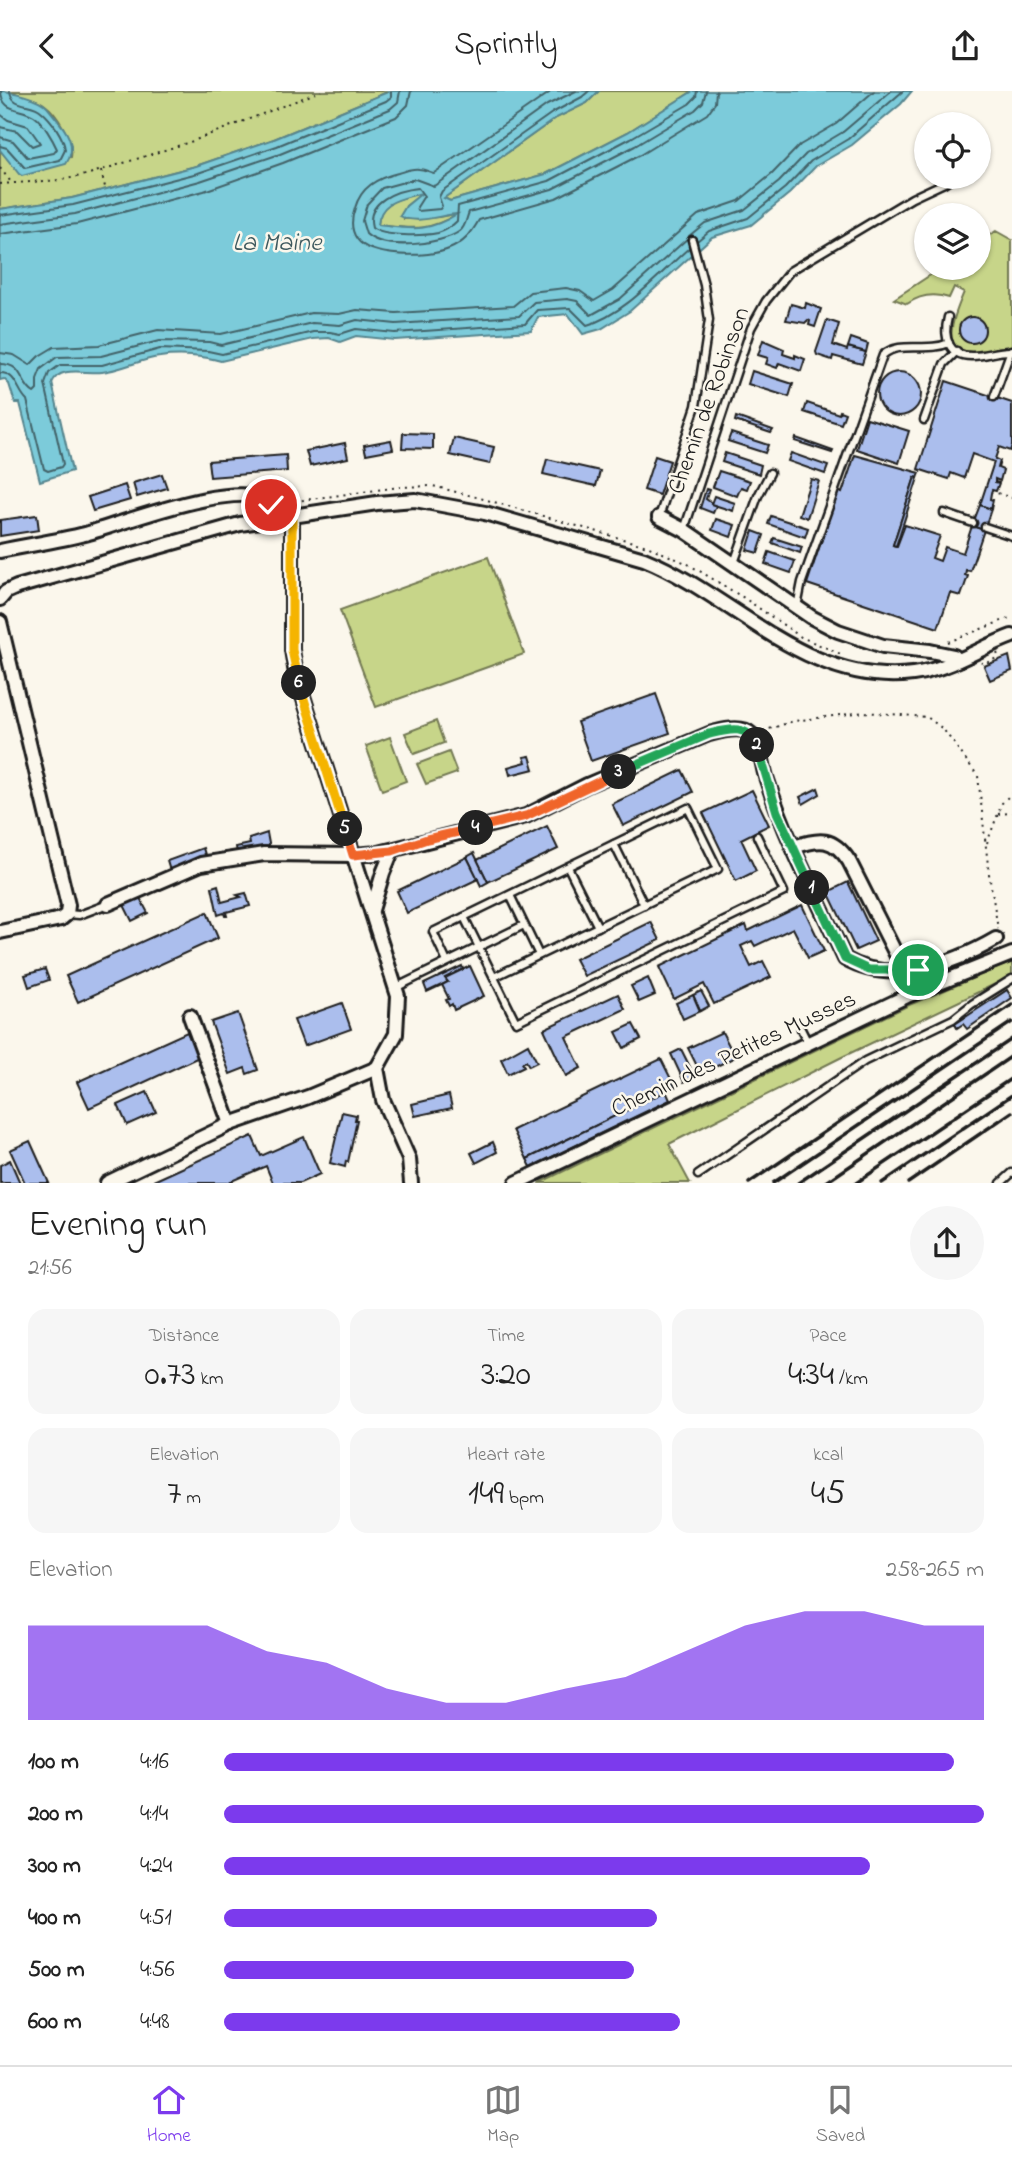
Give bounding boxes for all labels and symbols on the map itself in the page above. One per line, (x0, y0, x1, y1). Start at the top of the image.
water label: La Maine (232, 225, 323, 263)
street label: Chemin de Robinson (660, 303, 760, 499)
pin (241, 475, 301, 535)
pin: 6 (282, 665, 316, 701)
pin: 2 (740, 727, 774, 763)
pin: 3 (602, 755, 636, 789)
pin: 5 (328, 811, 362, 847)
pin: 4 (458, 811, 494, 845)
pin: 1 (794, 871, 830, 905)
pin (888, 940, 948, 1000)
street label: Chemin des Petites Musses (606, 983, 862, 1127)

